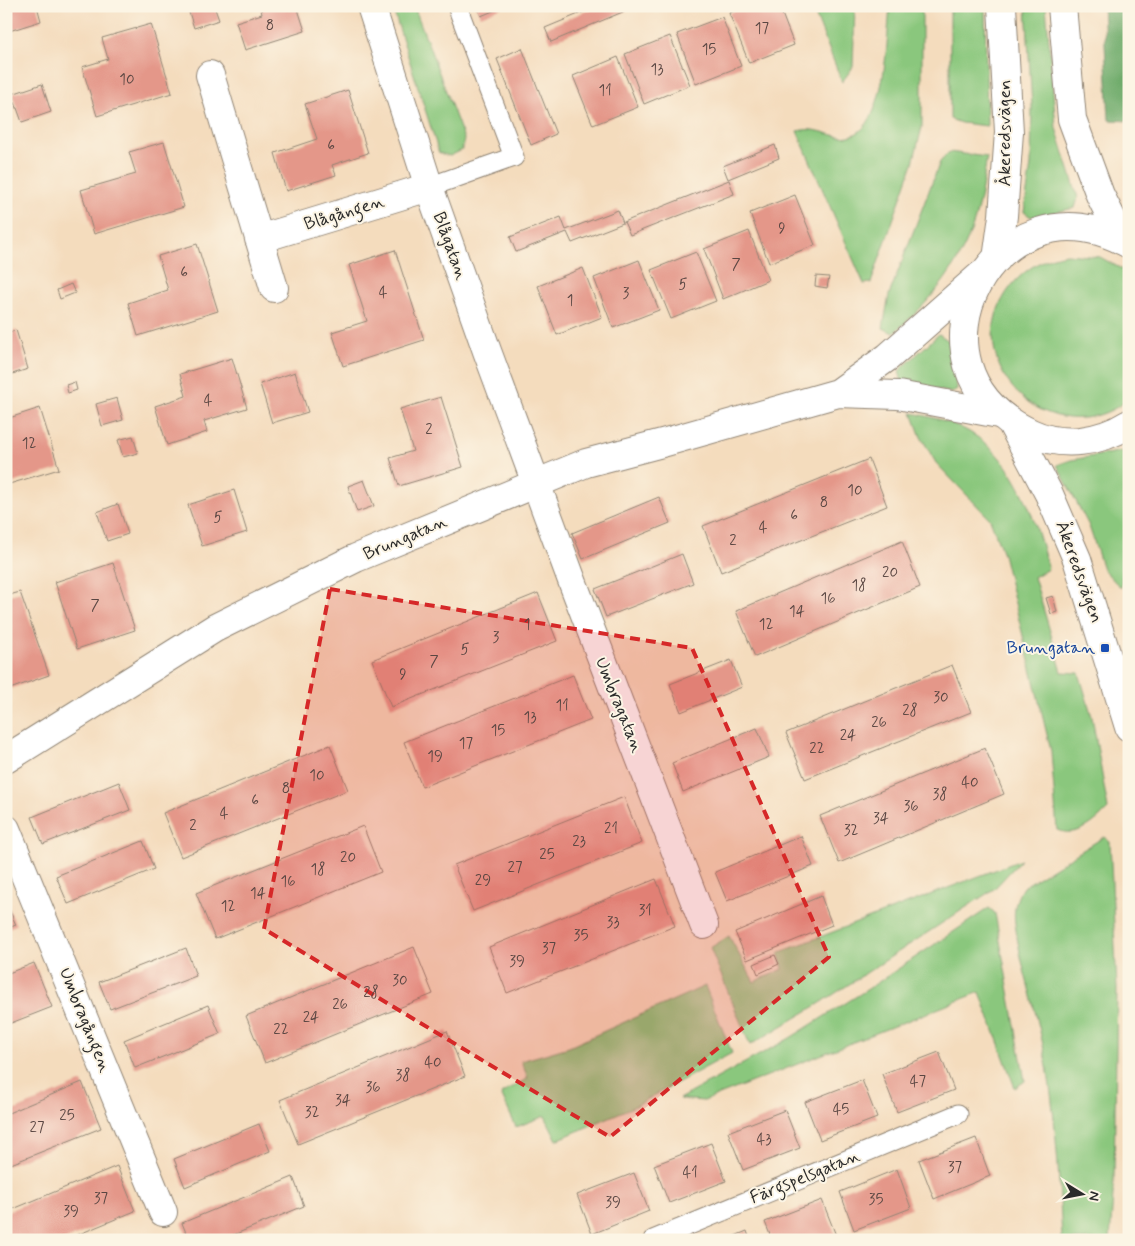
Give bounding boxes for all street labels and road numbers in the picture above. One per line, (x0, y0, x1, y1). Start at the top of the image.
street label: Åkeredsvägen (993, 80, 1017, 186)
street label: Blågången (301, 189, 388, 238)
street label: Blågatan (427, 209, 473, 283)
street label: Brungatan (360, 510, 450, 566)
street label: Åkeredsvägen (1049, 518, 1109, 626)
street label: Umbragatan (589, 654, 649, 756)
street label: Umbragången (51, 964, 117, 1077)
street label: Färgspelsgatan (746, 1144, 864, 1212)

